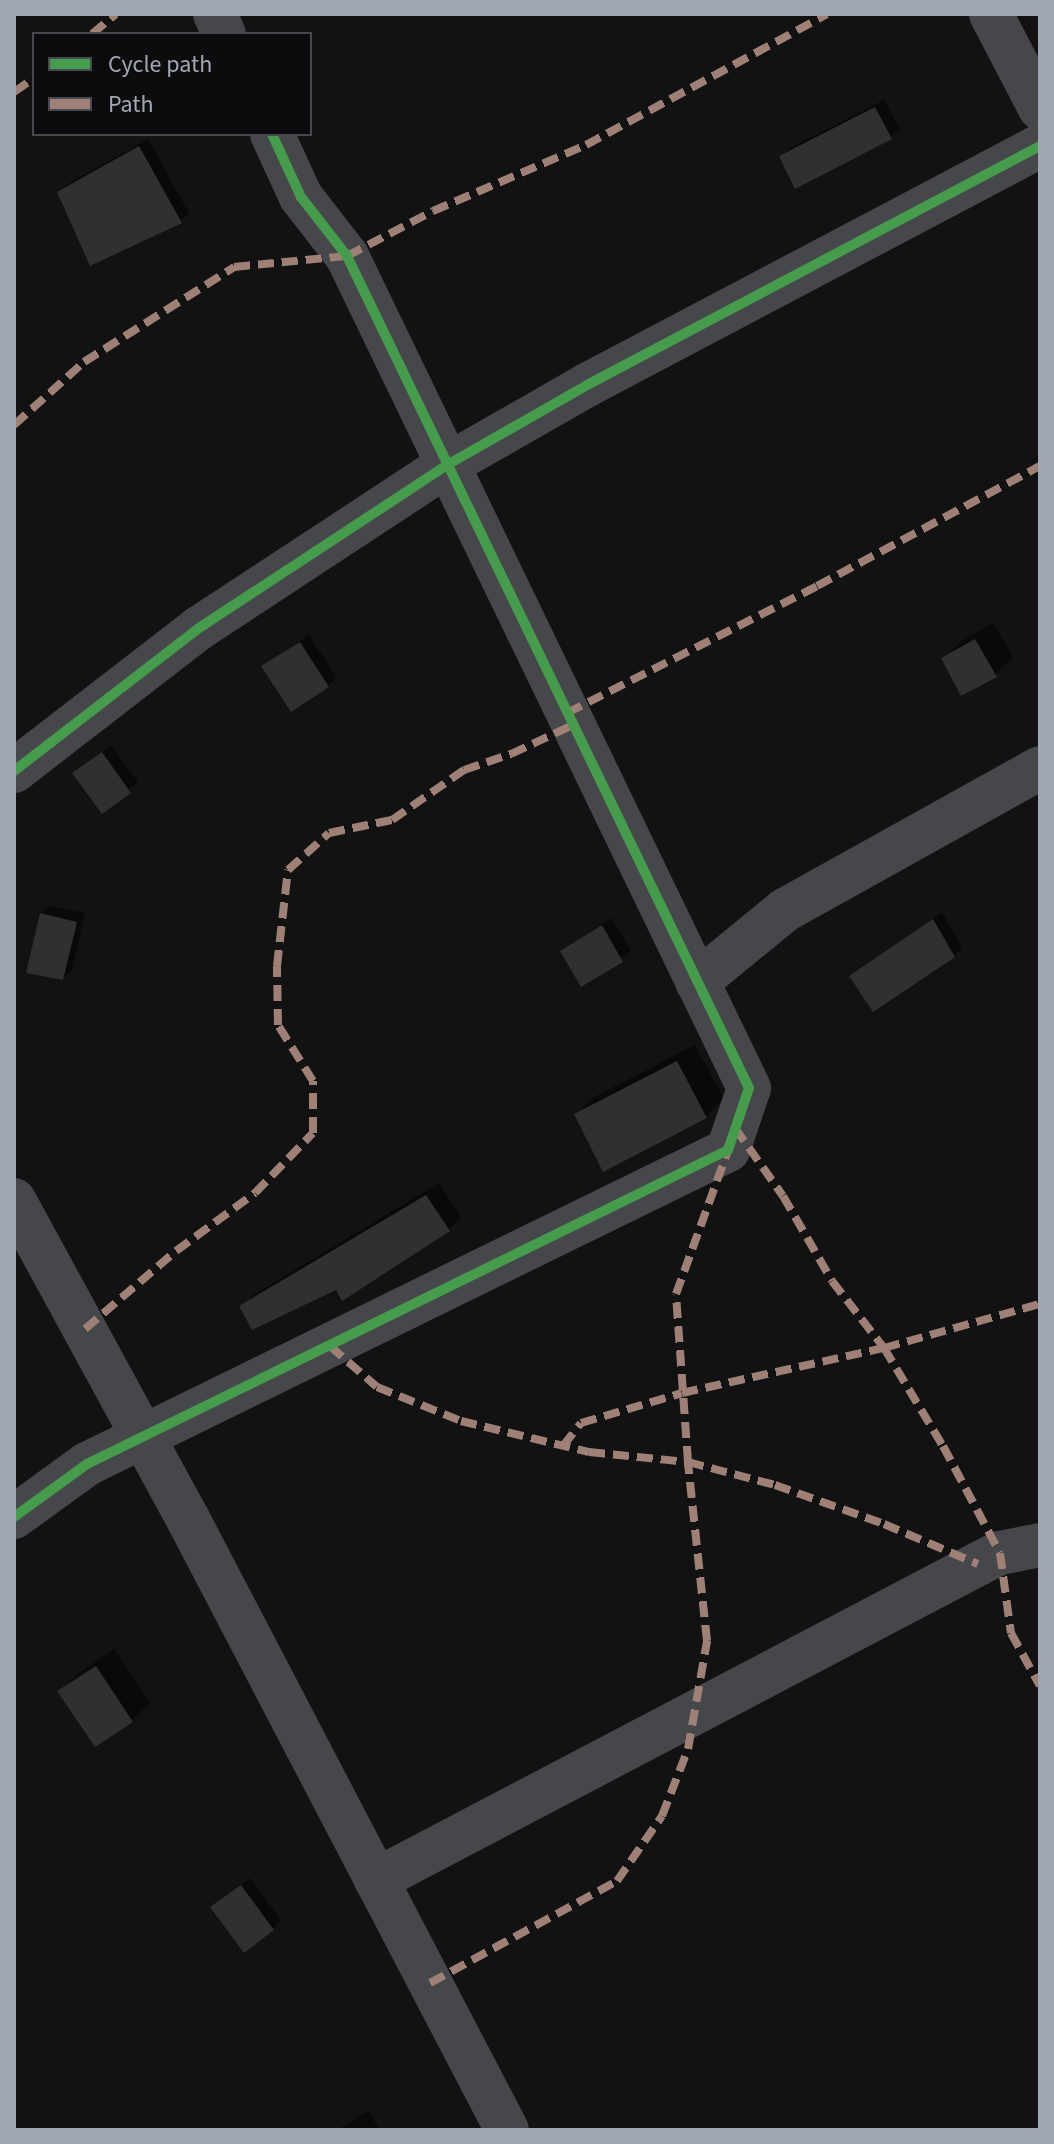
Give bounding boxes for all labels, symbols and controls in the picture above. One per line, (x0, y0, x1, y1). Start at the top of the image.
legend (32, 32, 312, 136)
text: Cycle path (108, 47, 212, 82)
text: Path (108, 87, 154, 122)

